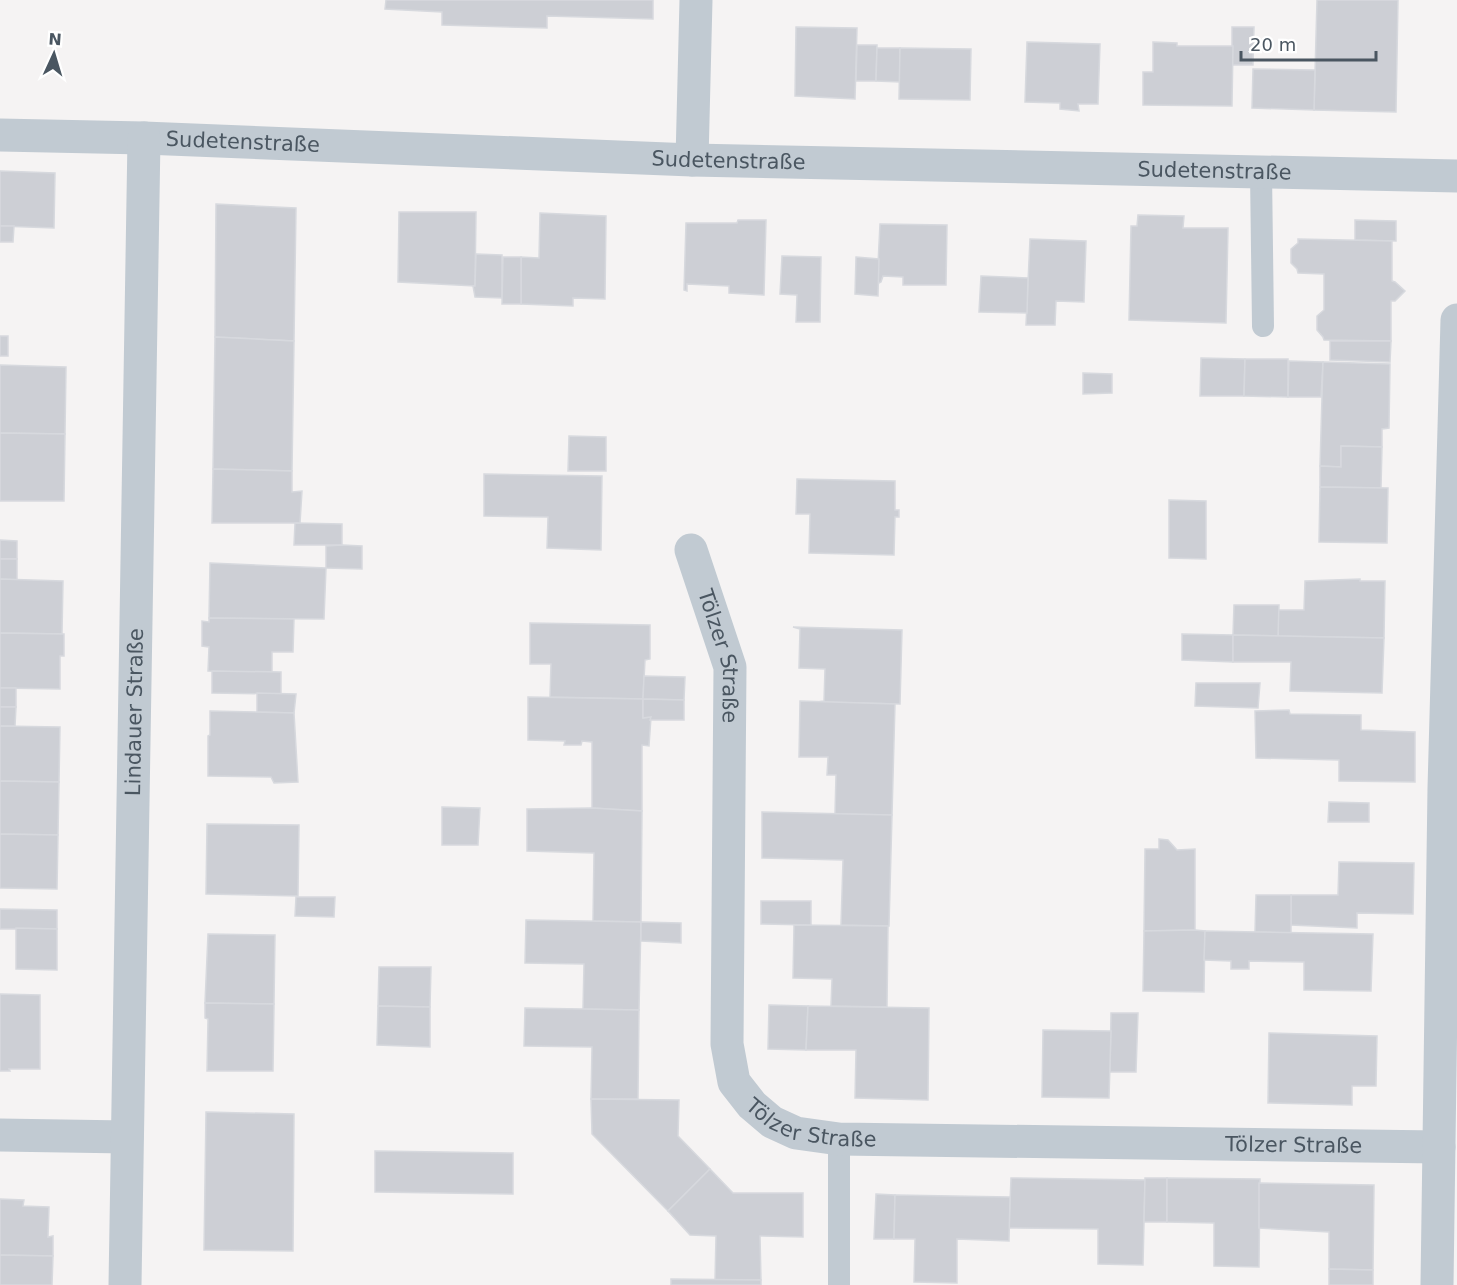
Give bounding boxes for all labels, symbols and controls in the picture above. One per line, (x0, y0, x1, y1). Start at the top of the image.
north arrow (24, 24, 84, 84)
scale bar (1241, 24, 1376, 62)
text: N (48, 30, 62, 49)
text: 20 m (1250, 34, 1296, 55)
street label: Sudetenstraße (165, 127, 320, 157)
street label: Sudetenstraße (651, 146, 806, 174)
street label: Sudetenstraße (1137, 157, 1292, 185)
street label: Tölzer Straße (693, 585, 742, 723)
street label: Lindauer Straße (121, 628, 148, 796)
street label: Tölzer Straße (741, 1093, 877, 1151)
street label: Tölzer Straße (1224, 1132, 1363, 1158)

